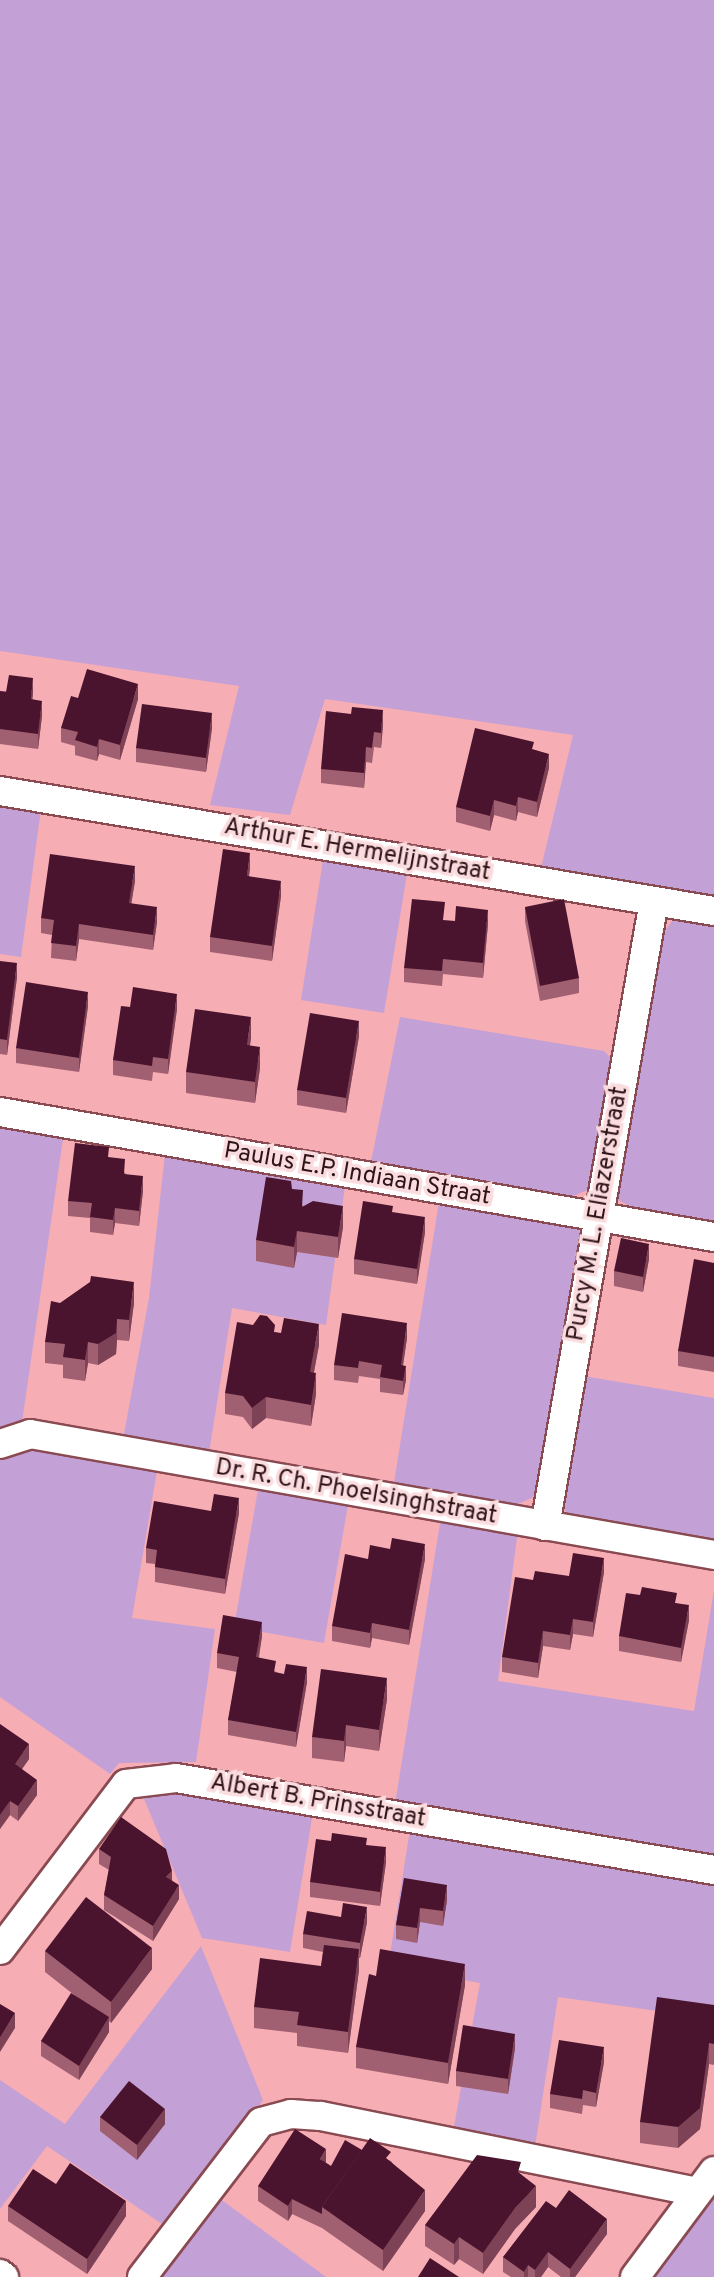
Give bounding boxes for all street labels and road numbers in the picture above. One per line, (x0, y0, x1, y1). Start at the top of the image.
street label: Arthur E. Hermelijnstraat (222, 813, 492, 889)
street label: Purcy M. L. Eliazerstraat (562, 1084, 636, 1344)
street label: Paulus E.P. Indiaan Straat (221, 1137, 493, 1213)
street label: Dr. R. Ch. Phoelsinghstraat (213, 1454, 499, 1532)
street label: Albert B. Prinsstraat (208, 1769, 428, 1835)

